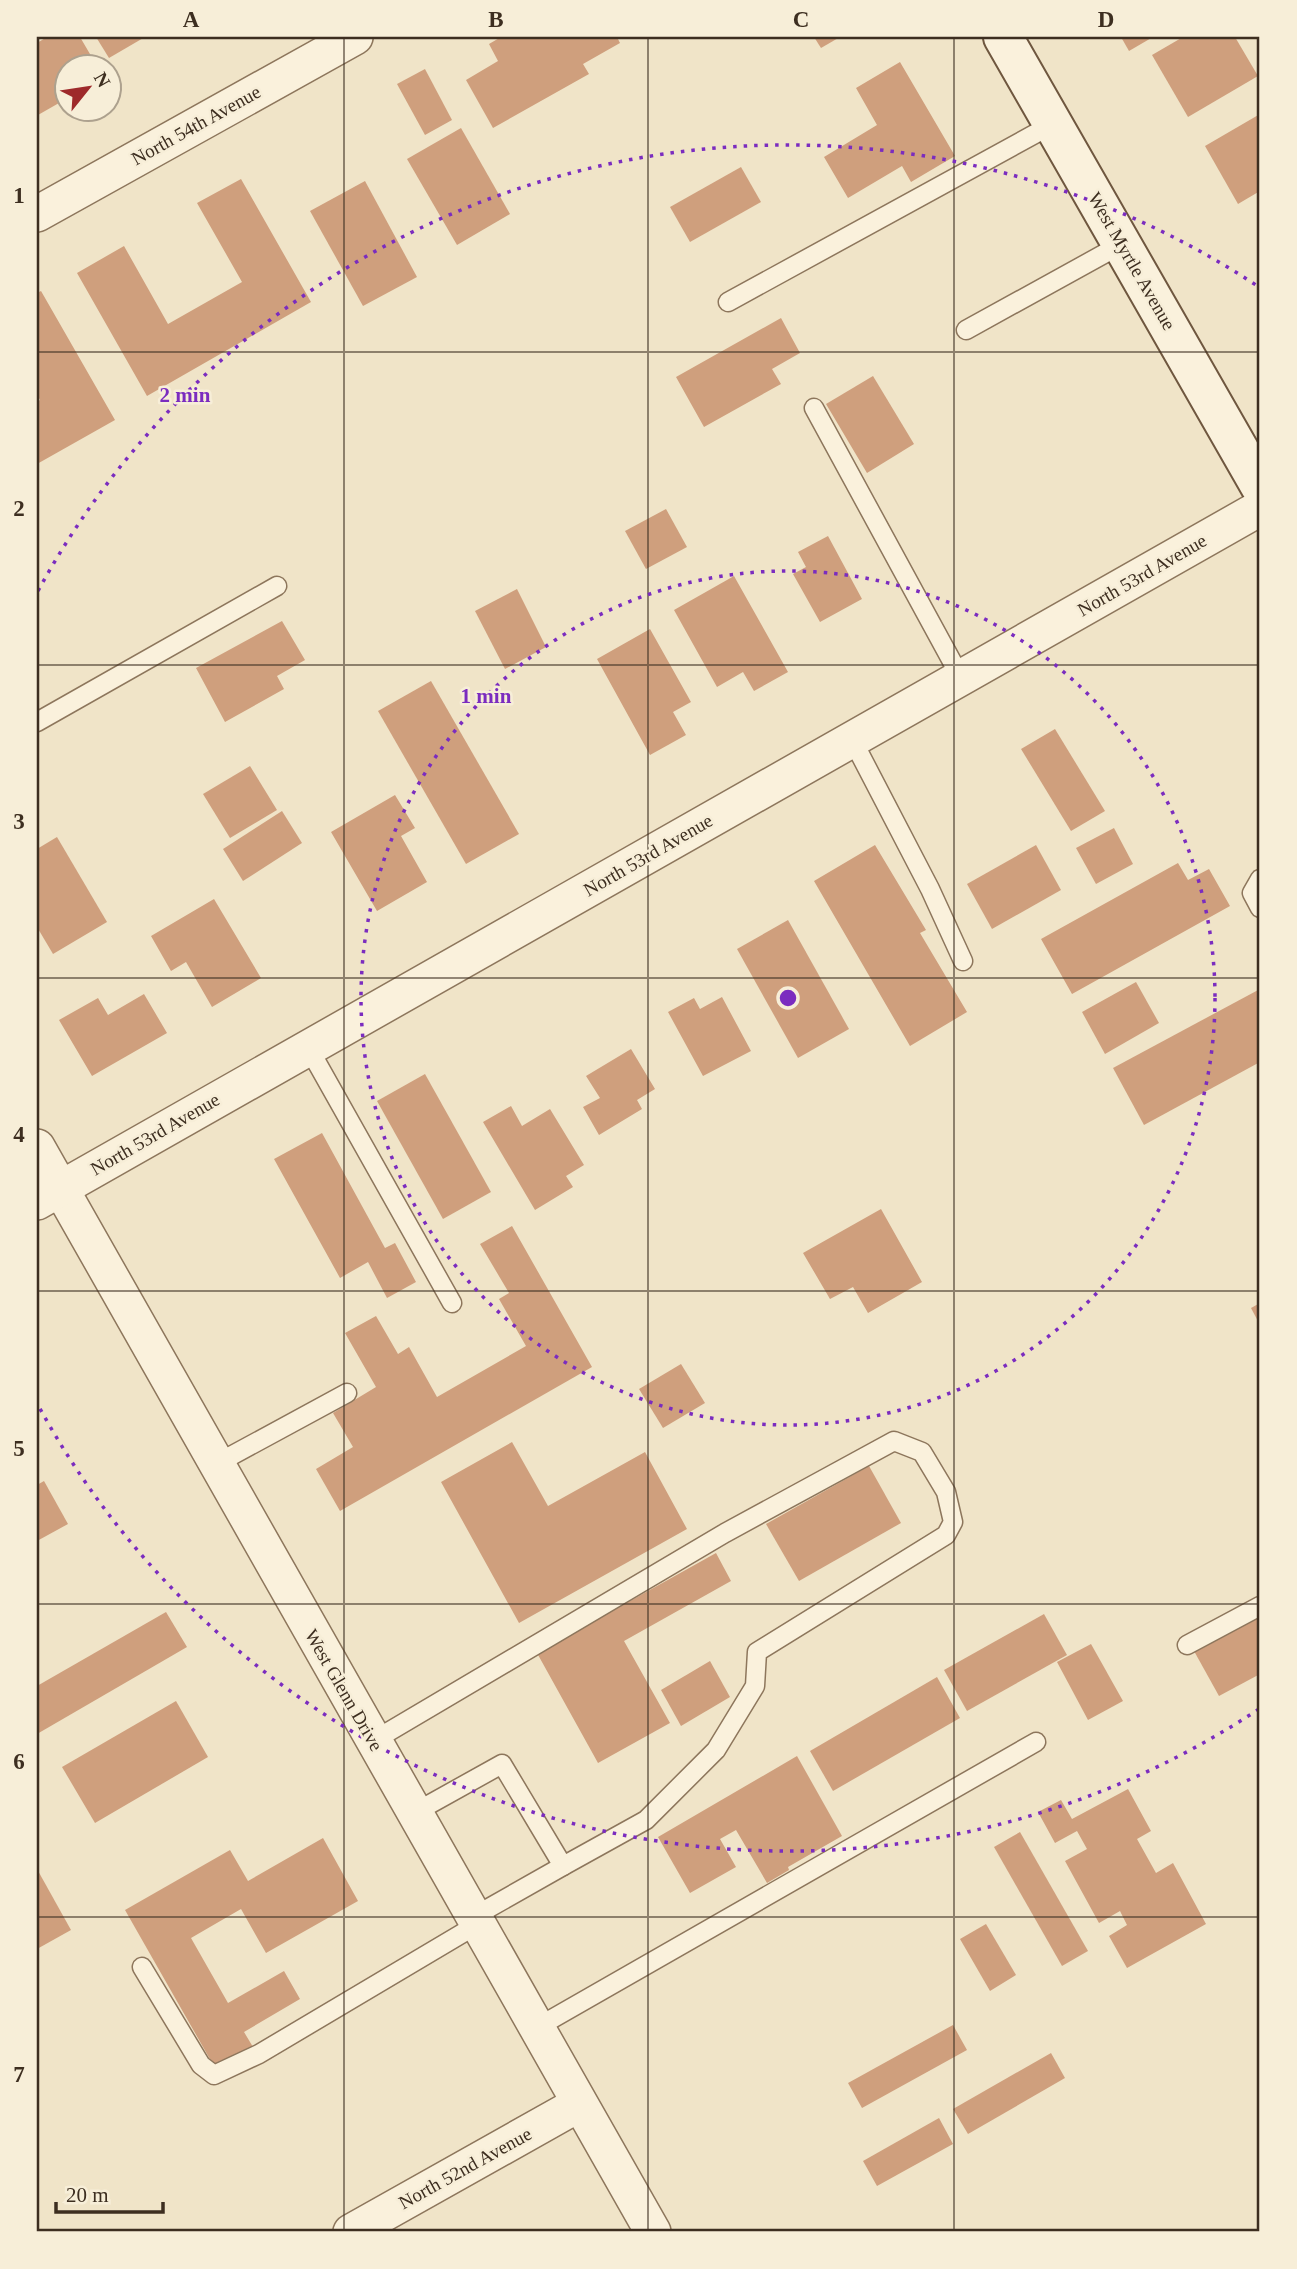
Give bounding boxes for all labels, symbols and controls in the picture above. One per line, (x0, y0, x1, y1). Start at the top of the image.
text: A (183, 7, 200, 32)
text: B (488, 7, 504, 32)
text: C (793, 7, 809, 32)
text: D (1098, 7, 1114, 32)
north arrow (52, 52, 122, 122)
text: N (90, 69, 115, 91)
street label: North 54th Avenue (128, 81, 264, 169)
text: 1 (13, 183, 25, 208)
street label: West Myrtle Avenue (1084, 188, 1180, 334)
text: 2 min (160, 383, 211, 407)
text: 2 (13, 496, 25, 521)
street label: North 53rd Avenue (1074, 530, 1210, 620)
text: 1 min (461, 684, 512, 708)
text: 3 (13, 809, 25, 834)
street label: North 53rd Avenue (580, 810, 716, 900)
centre of rings (776, 986, 800, 1010)
street label: North 53rd Avenue (87, 1089, 223, 1179)
text: 4 (13, 1122, 25, 1147)
text: 5 (13, 1436, 25, 1461)
street label: West Glenn Drive (301, 1626, 387, 1754)
text: 6 (13, 1749, 25, 1774)
text: 7 (13, 2062, 25, 2087)
street label: North 52nd Avenue (395, 2123, 535, 2213)
scale bar (56, 2171, 163, 2215)
text: 20 m (66, 2183, 109, 2207)

